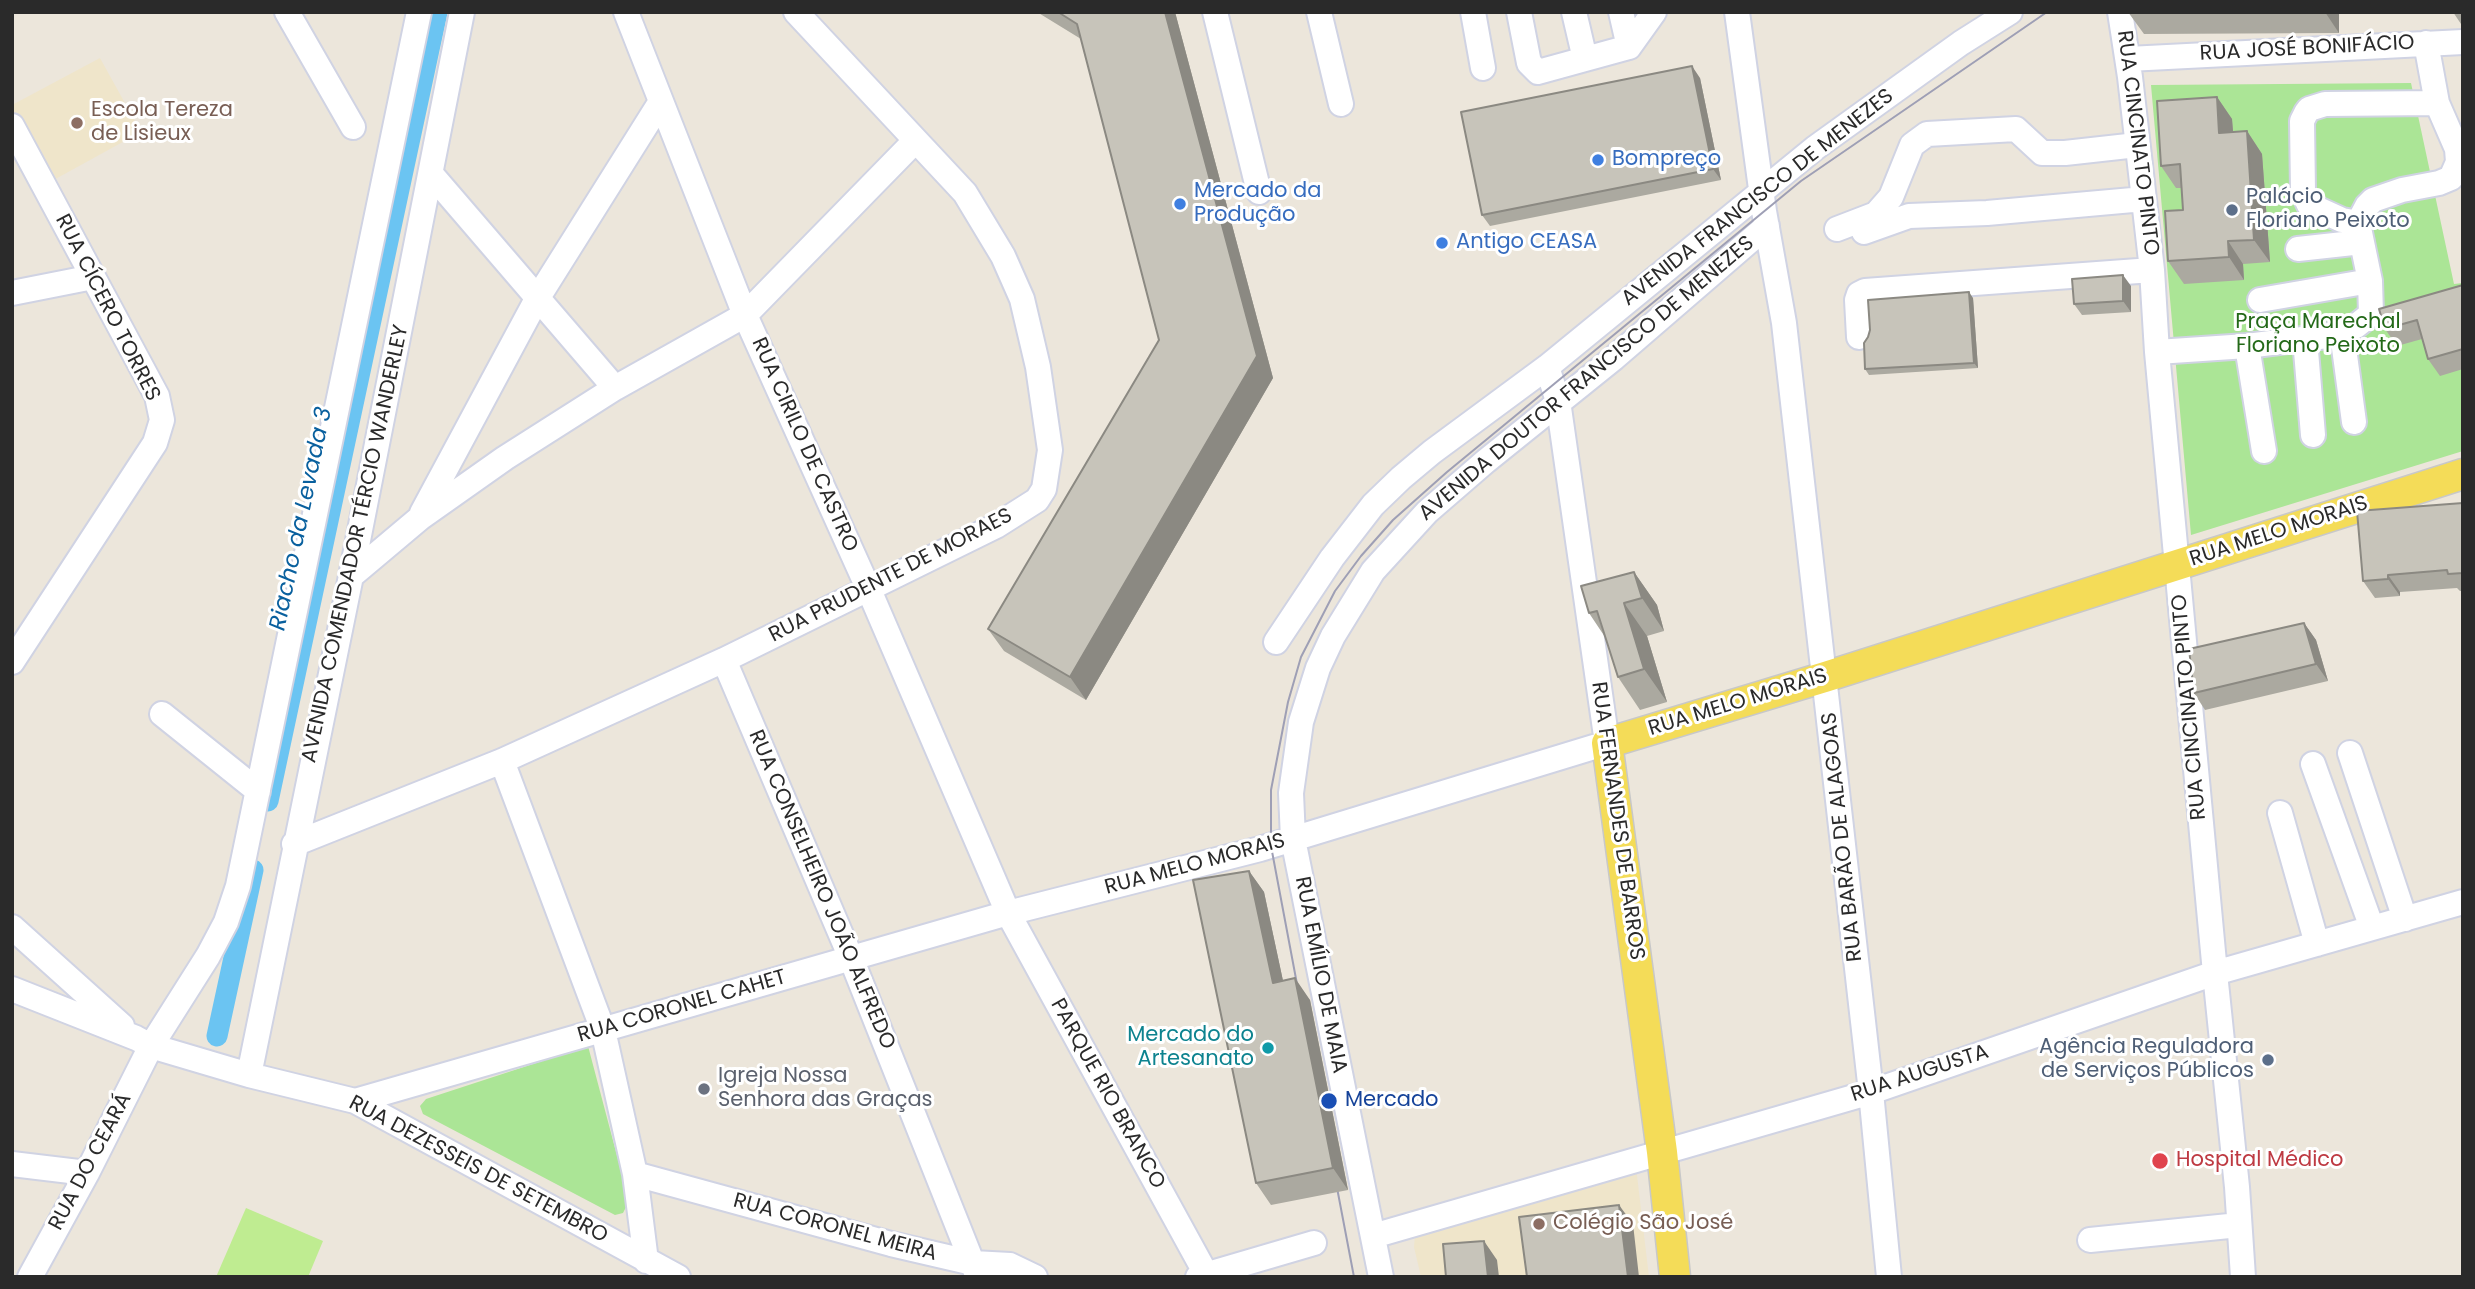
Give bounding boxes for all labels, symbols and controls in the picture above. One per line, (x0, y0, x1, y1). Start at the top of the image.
street label: RUA CINCINATO PINTO (2111, 29, 2163, 257)
street label: RUA JOSÉ BONIFÁCIO (2199, 31, 2415, 67)
street label: AVENIDA FRANCISCO DE MENEZES (1617, 84, 1899, 312)
place label: Escola Tereza de Lisieux (91, 98, 233, 148)
marker: Escola Tereza de Lisieux (69, 115, 85, 131)
place label: Bompreço (1612, 147, 1721, 173)
marker: Bompreço (1590, 152, 1606, 168)
place label: Mercado da Produção (1194, 179, 1322, 229)
place label: Palácio Floriano Peixoto (2246, 185, 2410, 235)
marker: Mercado da Produção (1172, 196, 1188, 212)
marker: Palácio Floriano Peixoto (2224, 202, 2240, 218)
street label: RUA CÍCERO TORRES (49, 210, 165, 406)
place label: Antigo CEASA (1456, 230, 1597, 256)
street label: AVENIDA DOUTOR FRANCISCO DE MENEZES (1414, 231, 1760, 527)
marker: Antigo CEASA (1434, 235, 1450, 251)
park label: Praça Marechal Floriano Peixoto (2235, 310, 2401, 360)
street label: AVENIDA COMENDADOR TÉRCIO WANDERLEY (297, 323, 415, 765)
street label: RUA CIRILO DE CASTRO (745, 334, 863, 556)
water label: Riacho da Levada 3 (265, 405, 339, 633)
street label: RUA MELO MORAIS (2187, 491, 2371, 573)
street label: RUA PRUDENTE DE MORAES (765, 504, 1017, 648)
street label: RUA CINCINATO PINTO (2168, 593, 2212, 821)
street label: RUA MELO MORAIS (1646, 664, 1830, 742)
street label: RUA FERNANDES DE BARROS (1585, 680, 1649, 962)
street label: RUA BARÃO DE ALAGOAS (1817, 711, 1869, 963)
street label: RUA CONSELHEIRO JOÃO ALFREDO (742, 727, 900, 1053)
street label: RUA MELO MORAIS (1102, 829, 1288, 901)
street label: RUA EMÍLIO DE MAIA (1289, 875, 1351, 1075)
street label: RUA CORONEL CAHET (575, 965, 789, 1049)
street label: PARQUE RIO BRANCO (1044, 995, 1170, 1193)
place label: Mercado do Artesanato (1127, 1023, 1254, 1073)
place label: Agência Reguladora de Serviços Públicos (2039, 1035, 2254, 1085)
marker: Mercado do Artesanato (1260, 1040, 1276, 1056)
street label: RUA AUGUSTA (1848, 1040, 1992, 1108)
marker: Agência Reguladora de Serviços Públicos (2260, 1052, 2276, 1068)
place label: Igreja Nossa Senhora das Graças (718, 1064, 933, 1114)
marker: Igreja Nossa Senhora das Graças (696, 1081, 712, 1097)
place label: Mercado (1345, 1088, 1439, 1114)
street label: RUA DO CEARÁ (44, 1089, 138, 1235)
street label: RUA DEZESSEIS DE SETEMBRO (344, 1091, 612, 1249)
marker: Mercado (1319, 1091, 1339, 1111)
place label: Hospital Médico (2176, 1148, 2344, 1174)
marker: Hospital Médico (2150, 1151, 2170, 1171)
street label: RUA CORONEL MEIRA (730, 1189, 940, 1267)
place label: Colégio São José (1553, 1211, 1733, 1237)
marker: Colégio São José (1531, 1216, 1547, 1232)

